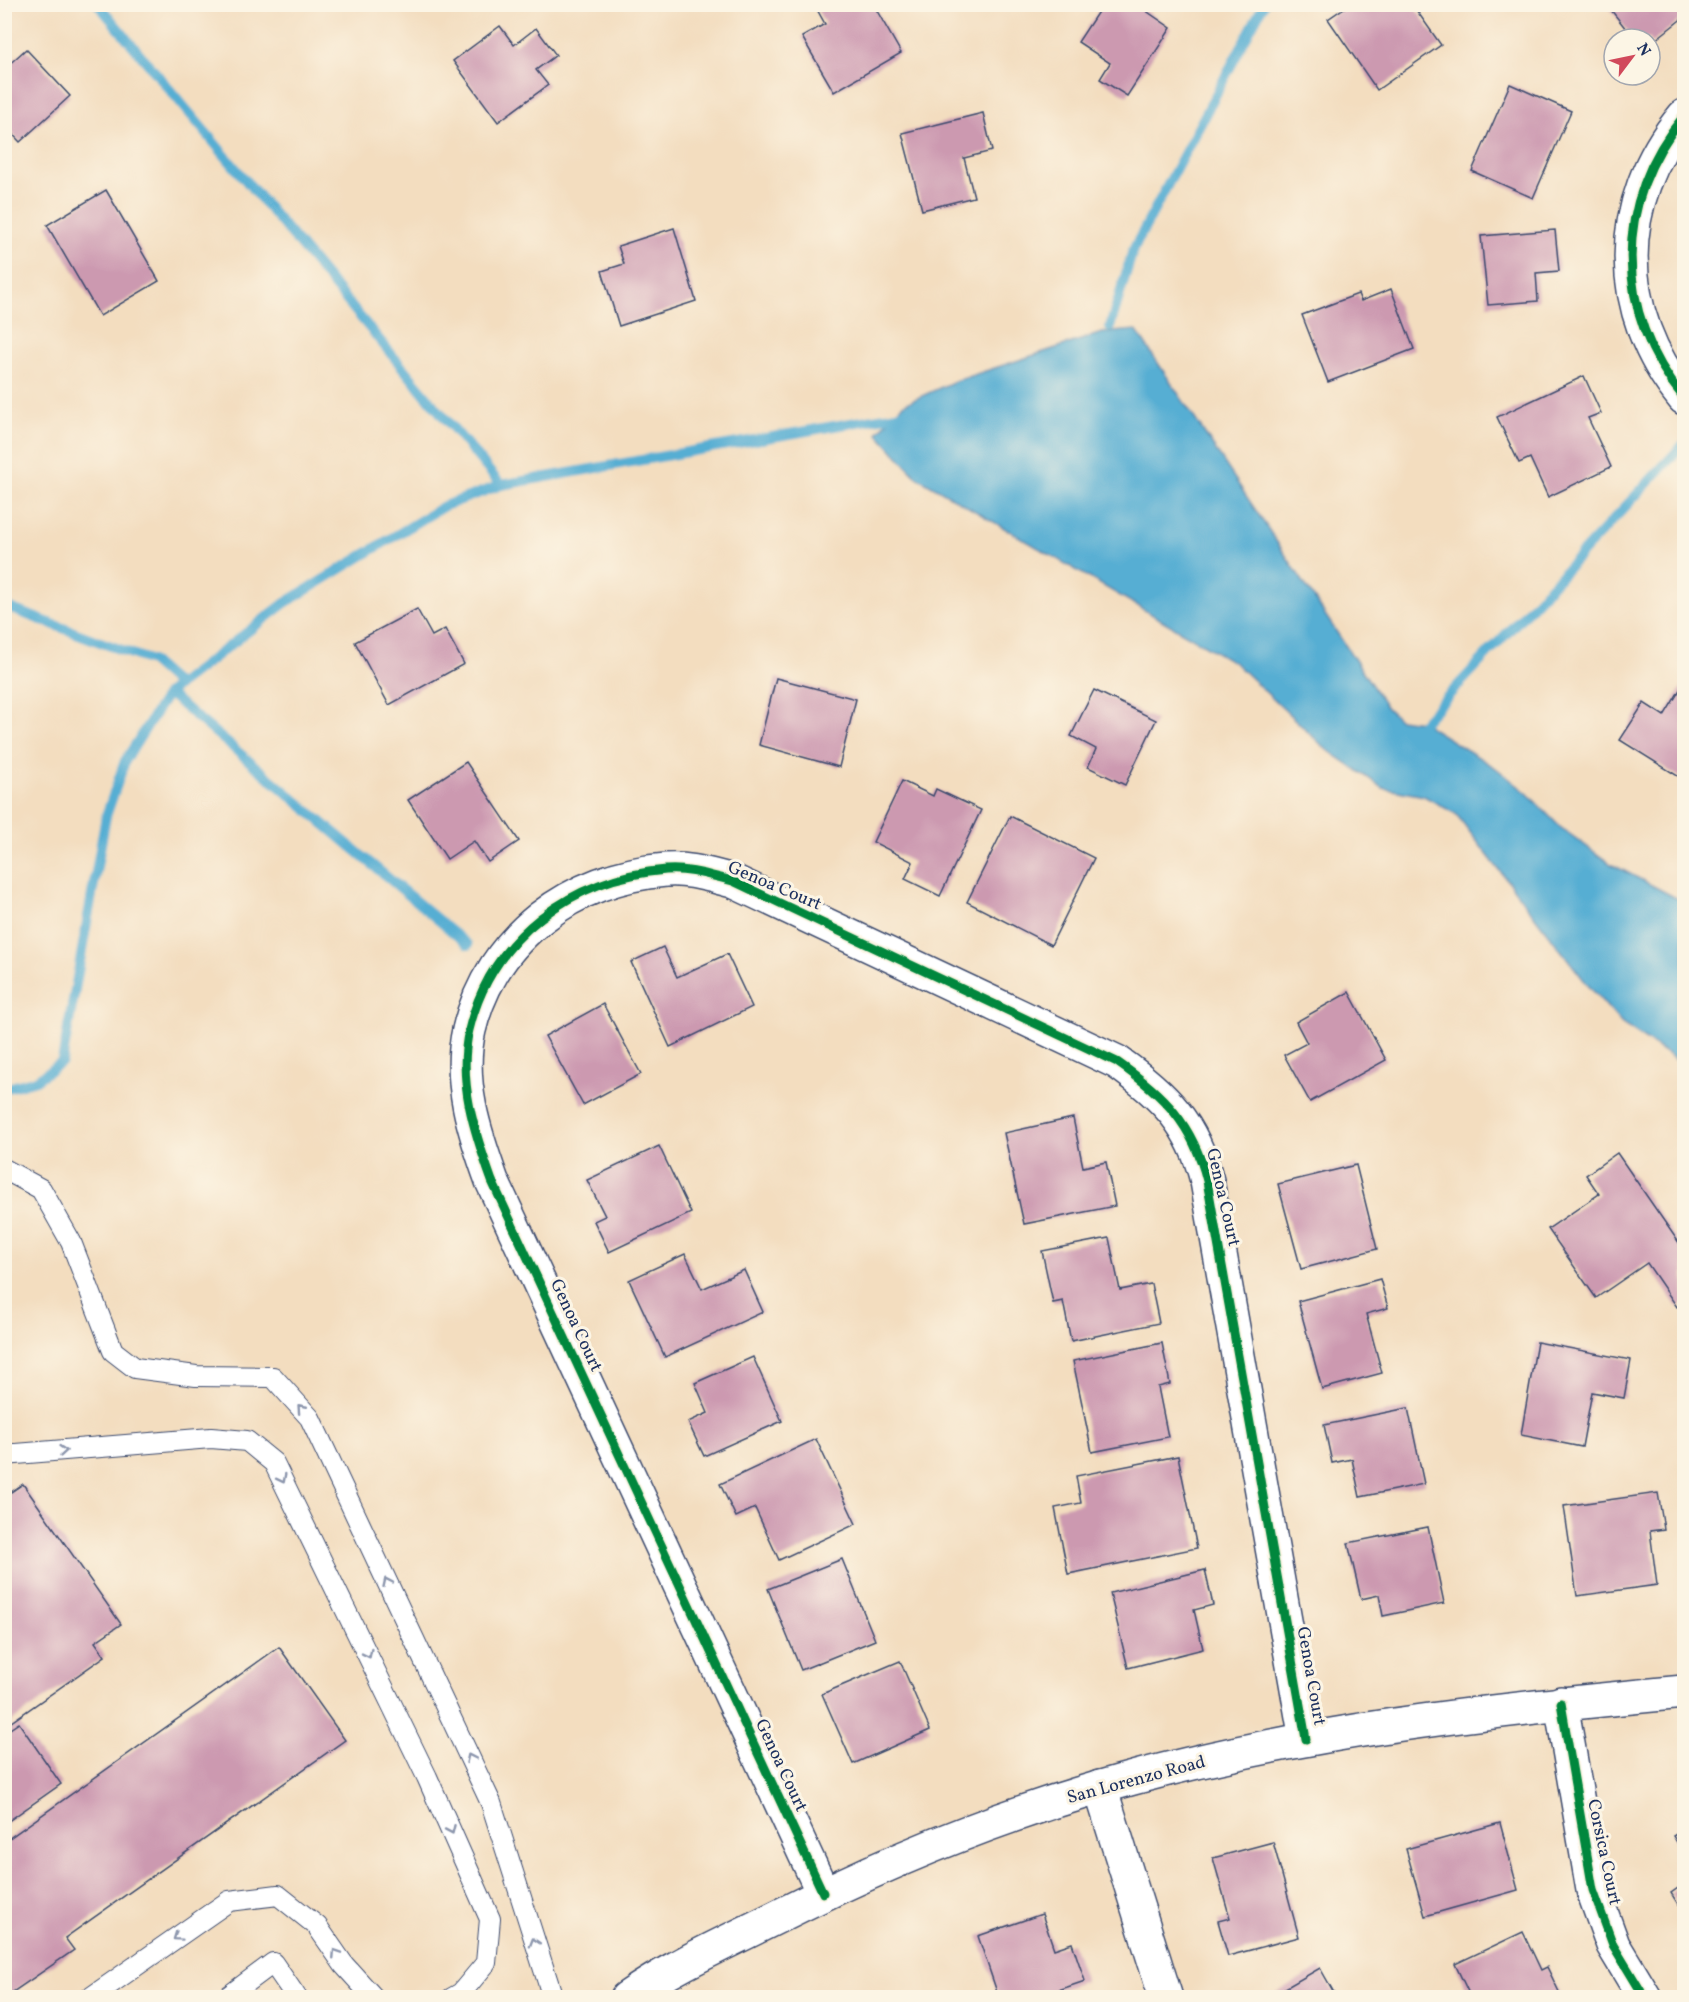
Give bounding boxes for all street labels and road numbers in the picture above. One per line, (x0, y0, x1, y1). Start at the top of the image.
street label: Genoa Court (724, 855, 825, 917)
street label: Genoa Court (1199, 1146, 1246, 1249)
street label: Genoa Court (543, 1275, 608, 1376)
street label: Genoa Court (1290, 1625, 1332, 1728)
street label: Genoa Court (748, 1715, 813, 1816)
street label: San Lorenzo Road (1064, 1750, 1208, 1811)
street label: Corsica Court (1580, 1797, 1627, 1908)

